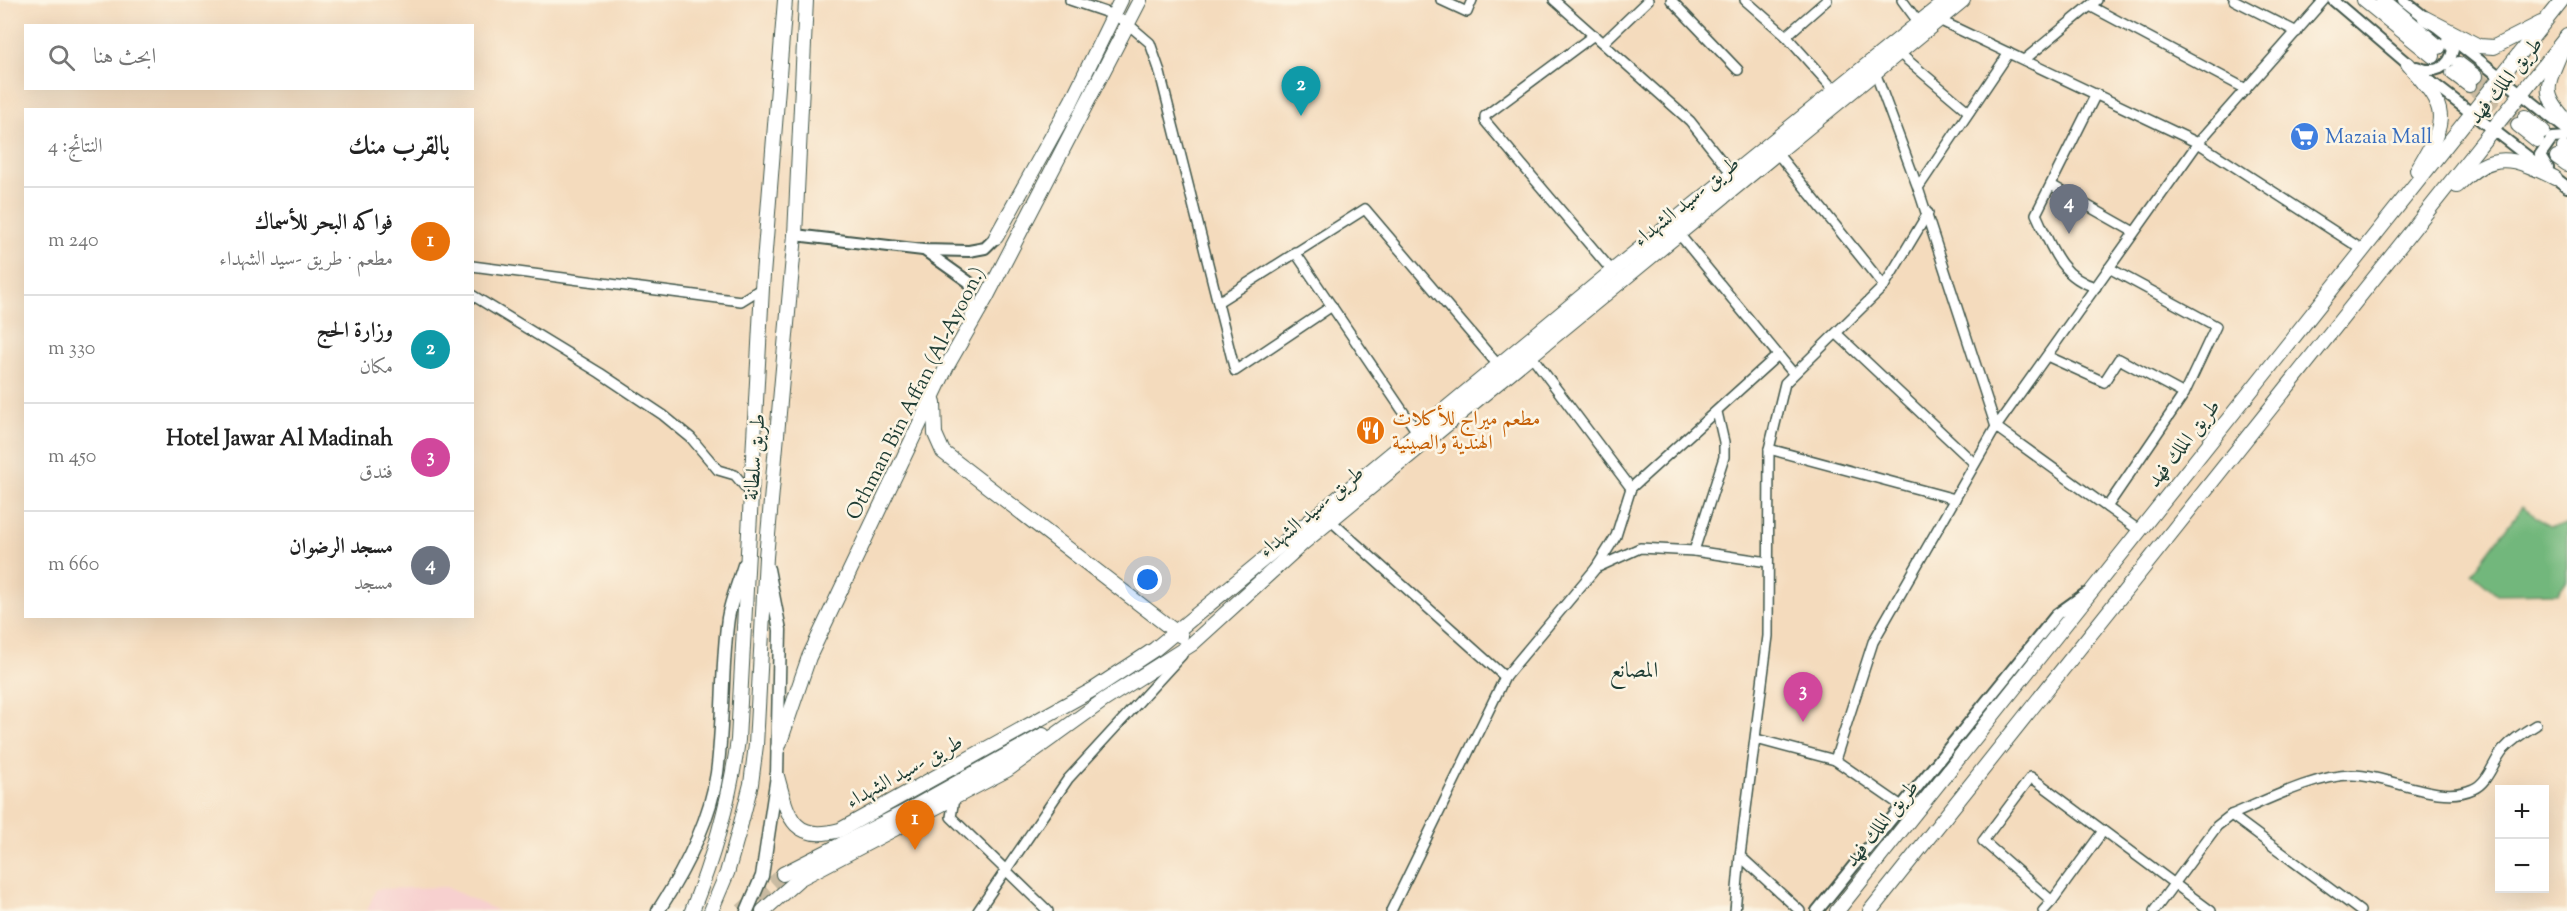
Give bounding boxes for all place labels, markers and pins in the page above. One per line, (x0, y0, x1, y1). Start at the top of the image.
pin: 2 (1282, 66, 1320, 116)
supermarket icon: Mazaia Mall (2288, 120, 2320, 152)
place label: Mazaia Mall (2325, 123, 2433, 153)
pin: 4 (2050, 184, 2088, 234)
place label: مطعم ميراج للأكلات الهندية والصينية (1392, 404, 1540, 459)
restaurant icon: مطعم ميراج للأكلات الهندية والصينية (1355, 414, 1387, 446)
pin: 3 (1784, 672, 1822, 722)
pin: 1 (896, 800, 934, 850)

